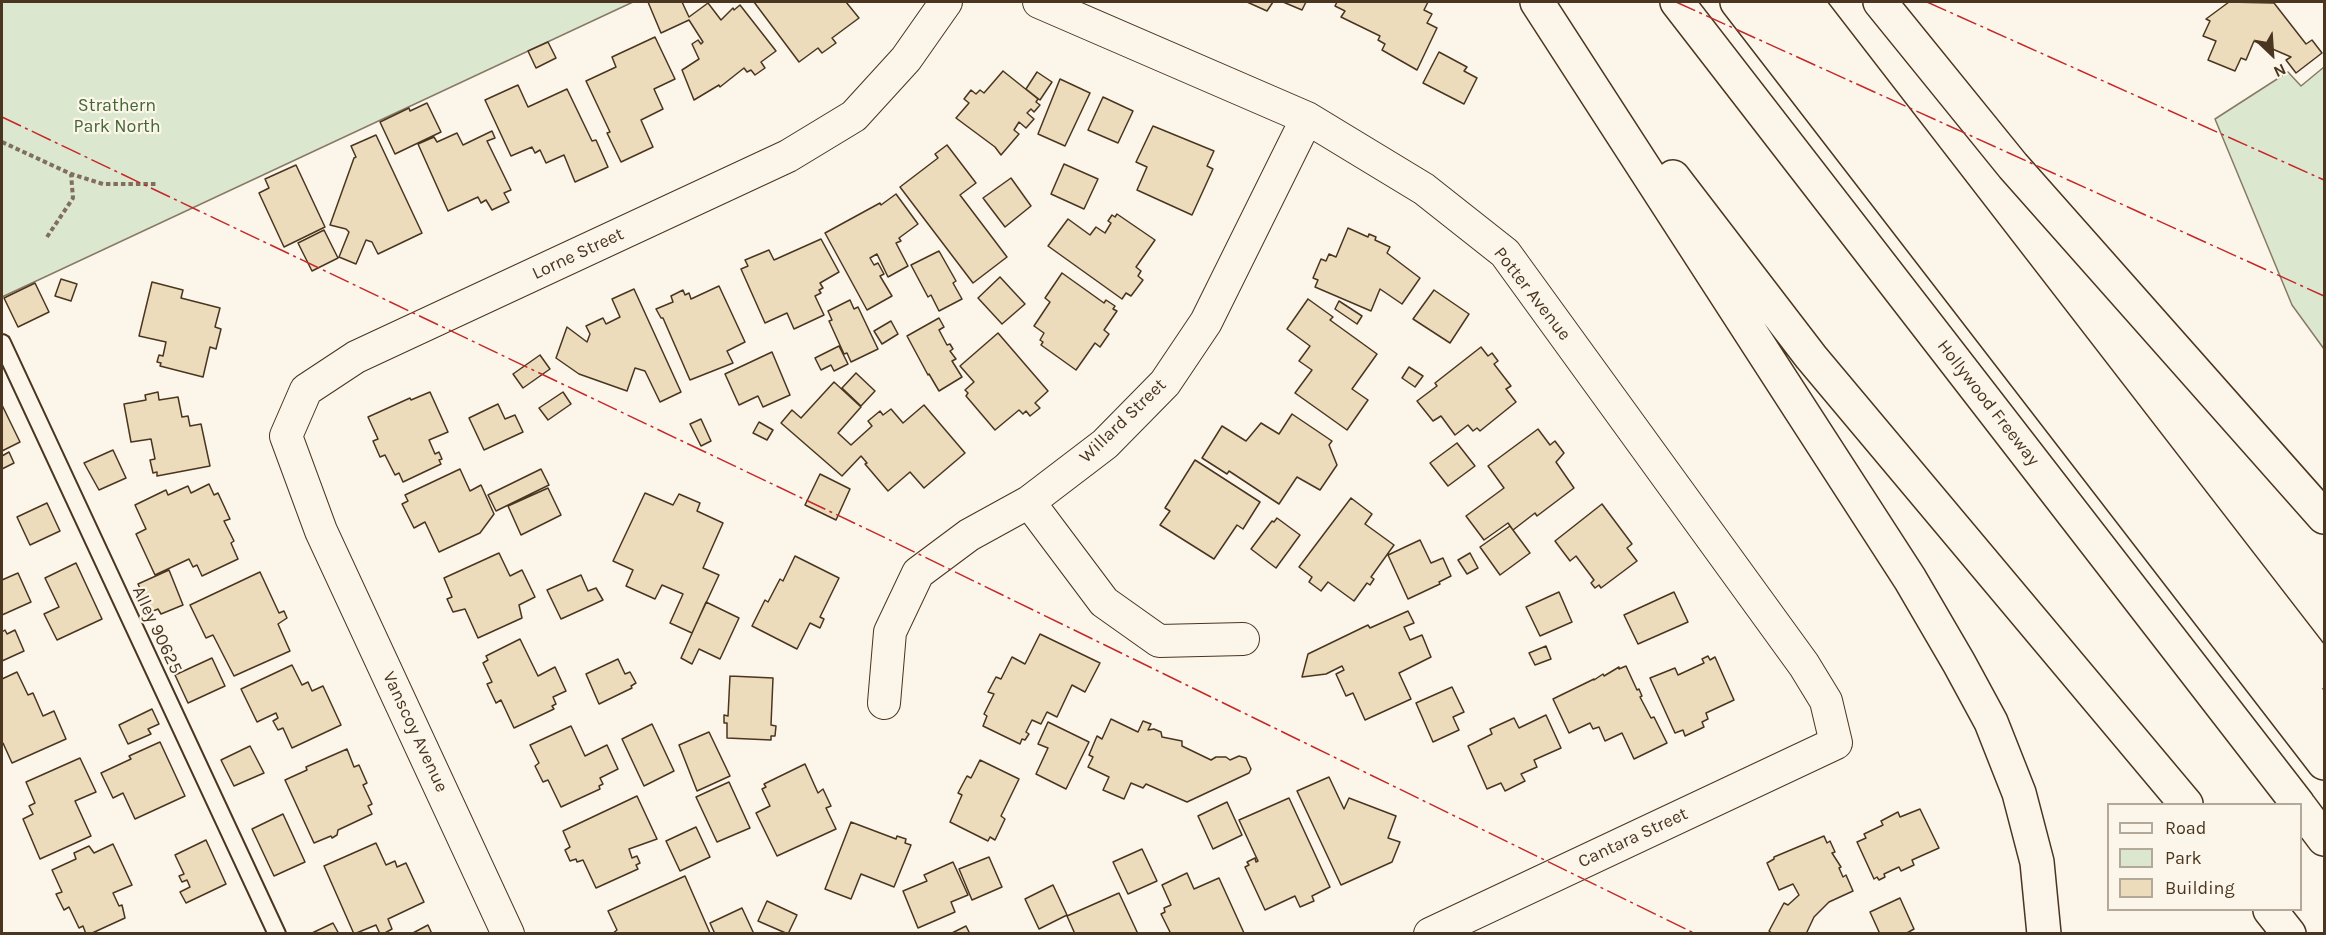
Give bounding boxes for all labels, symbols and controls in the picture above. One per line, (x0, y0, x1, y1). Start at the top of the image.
north arrow (2242, 24, 2302, 84)
text: N (2271, 60, 2289, 82)
park label: Strathern Park North (73, 95, 161, 138)
street label: Lorne Street (529, 223, 627, 285)
street label: Potter Avenue (1489, 243, 1575, 345)
street label: Hollywood Freeway (1932, 336, 2044, 470)
street label: Willard Street (1075, 374, 1171, 468)
street label: Alley 90625 (127, 583, 187, 677)
street label: Vanscoy Avenue (378, 668, 452, 796)
street label: Cantara Street (1575, 803, 1691, 873)
legend (2107, 803, 2302, 911)
text: Road (2165, 817, 2206, 839)
text: Park (2165, 847, 2202, 869)
text: Building (2165, 877, 2235, 899)

